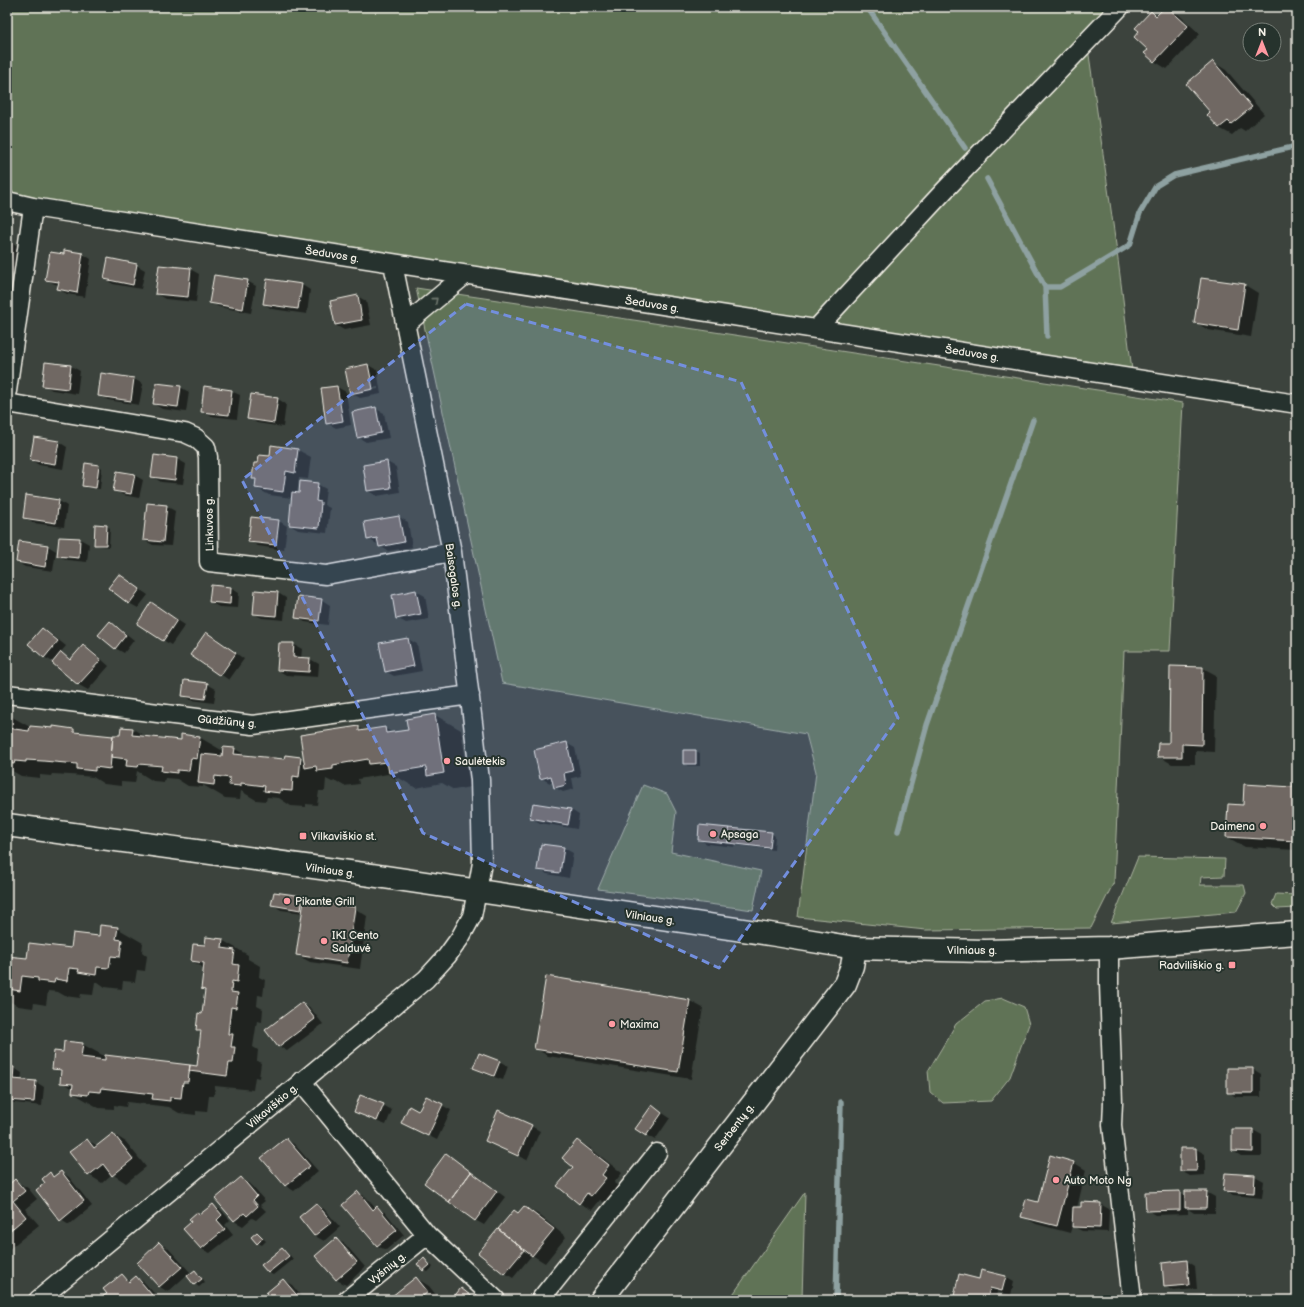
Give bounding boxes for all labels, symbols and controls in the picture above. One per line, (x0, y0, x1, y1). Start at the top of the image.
north arrow (1242, 22, 1282, 62)
text: N (1258, 26, 1266, 39)
street label: Šeduvos g. (304, 243, 360, 265)
street label: Šeduvos g. (624, 293, 680, 315)
one-way arrow (431, 297, 438, 304)
street label: Šeduvos g. (944, 342, 1000, 364)
street label: Linkuvos g. (203, 496, 216, 552)
street label: Baisogalos g. (442, 542, 465, 610)
street label: Gūdžiūnų g. (197, 712, 257, 731)
place label: Saulėtekis (455, 755, 506, 768)
marker: Saulėtekis (442, 756, 452, 766)
place label: Daimena (1210, 820, 1255, 833)
marker: Daimena (1258, 821, 1268, 831)
place label: Apsaga (721, 828, 758, 841)
marker: Apsaga (708, 829, 718, 839)
place label: Vilkaviškio st. (311, 830, 376, 843)
marker: Vilkaviškio st. (298, 831, 308, 841)
street label: Vilniaus g. (304, 861, 356, 880)
place label: Pikante Grill (295, 895, 354, 908)
marker: Pikante Grill (282, 896, 292, 906)
street label: Vilniaus g. (624, 908, 676, 927)
place label: IKI Cento Salduvė (332, 929, 379, 955)
marker: IKI Cento Salduvė (319, 936, 329, 946)
street label: Vilniaus g. (947, 944, 997, 957)
place label: Radviliškio g. (1159, 959, 1224, 972)
marker: Radviliškio g. (1227, 960, 1237, 970)
place label: Maxima (620, 1018, 659, 1031)
marker: Maxima (607, 1019, 617, 1029)
street label: Vilkaviškio g. (244, 1081, 301, 1132)
street label: Serbentų g. (712, 1101, 757, 1154)
place label: Auto Moto Ng (1064, 1174, 1132, 1187)
marker: Auto Moto Ng (1051, 1175, 1061, 1185)
street label: Vyšnių g. (366, 1249, 409, 1287)

